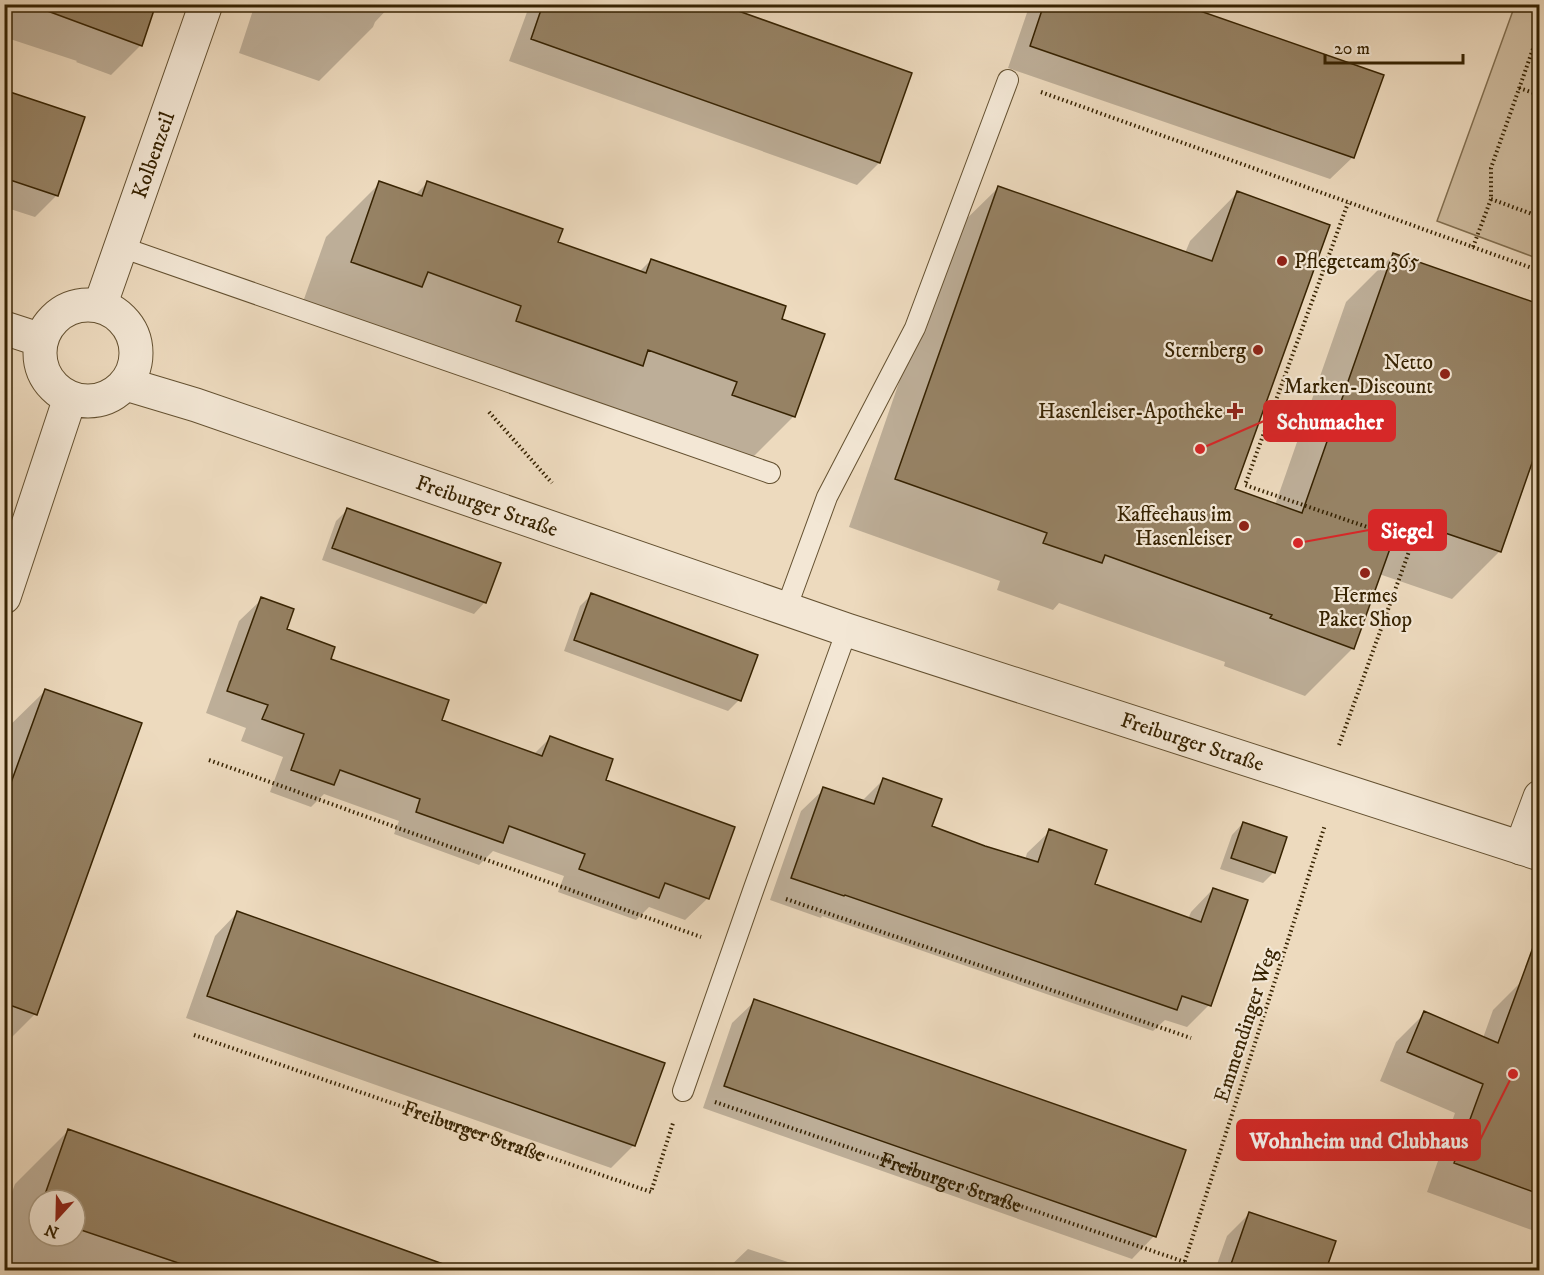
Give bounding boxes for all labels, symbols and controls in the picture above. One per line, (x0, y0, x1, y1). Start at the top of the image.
scale bar (1325, 27, 1463, 65)
text: 20 m (1334, 38, 1370, 60)
street label: Kolbenzeil (127, 108, 181, 202)
place label: Pflegeteam 365 (1294, 249, 1420, 275)
marker: Pflegeteam 365 (1275, 254, 1289, 268)
place label: Sternberg (1164, 338, 1247, 364)
marker: Sternberg (1251, 343, 1265, 357)
place label: Netto Marken-Discount (1284, 350, 1433, 400)
marker: Netto Marken-Discount (1438, 367, 1452, 381)
place label: Hasenleiser-Apotheke (1038, 399, 1223, 425)
callout: Schumacher (1264, 401, 1395, 441)
marker: Hasenleiser-Apotheke (1228, 404, 1242, 418)
text: Schumacher (1276, 409, 1384, 436)
street label: Freiburger Straße (412, 470, 562, 543)
place label: Kaffeehaus im Hasenleiser (1116, 502, 1232, 552)
callout: Siegel (1369, 510, 1446, 550)
text: Siegel (1381, 518, 1434, 545)
marker: Kaffeehaus im Hasenleiser (1237, 519, 1251, 533)
marker: Hermes Paket Shop (1358, 566, 1372, 580)
place label: Hermes Paket Shop (1318, 583, 1412, 633)
street label: Freiburger Straße (1117, 707, 1267, 778)
street label: Emmendinger Weg (1209, 944, 1283, 1106)
street label: Freiburger Straße (399, 1096, 548, 1169)
callout: Wohnheim und Clubhaus (1237, 1120, 1480, 1160)
text: Wohnheim und Clubhaus (1249, 1128, 1469, 1155)
street label: Freiburger Straße (876, 1147, 1025, 1220)
north arrow (27, 1188, 87, 1248)
text: N (42, 1219, 62, 1243)

